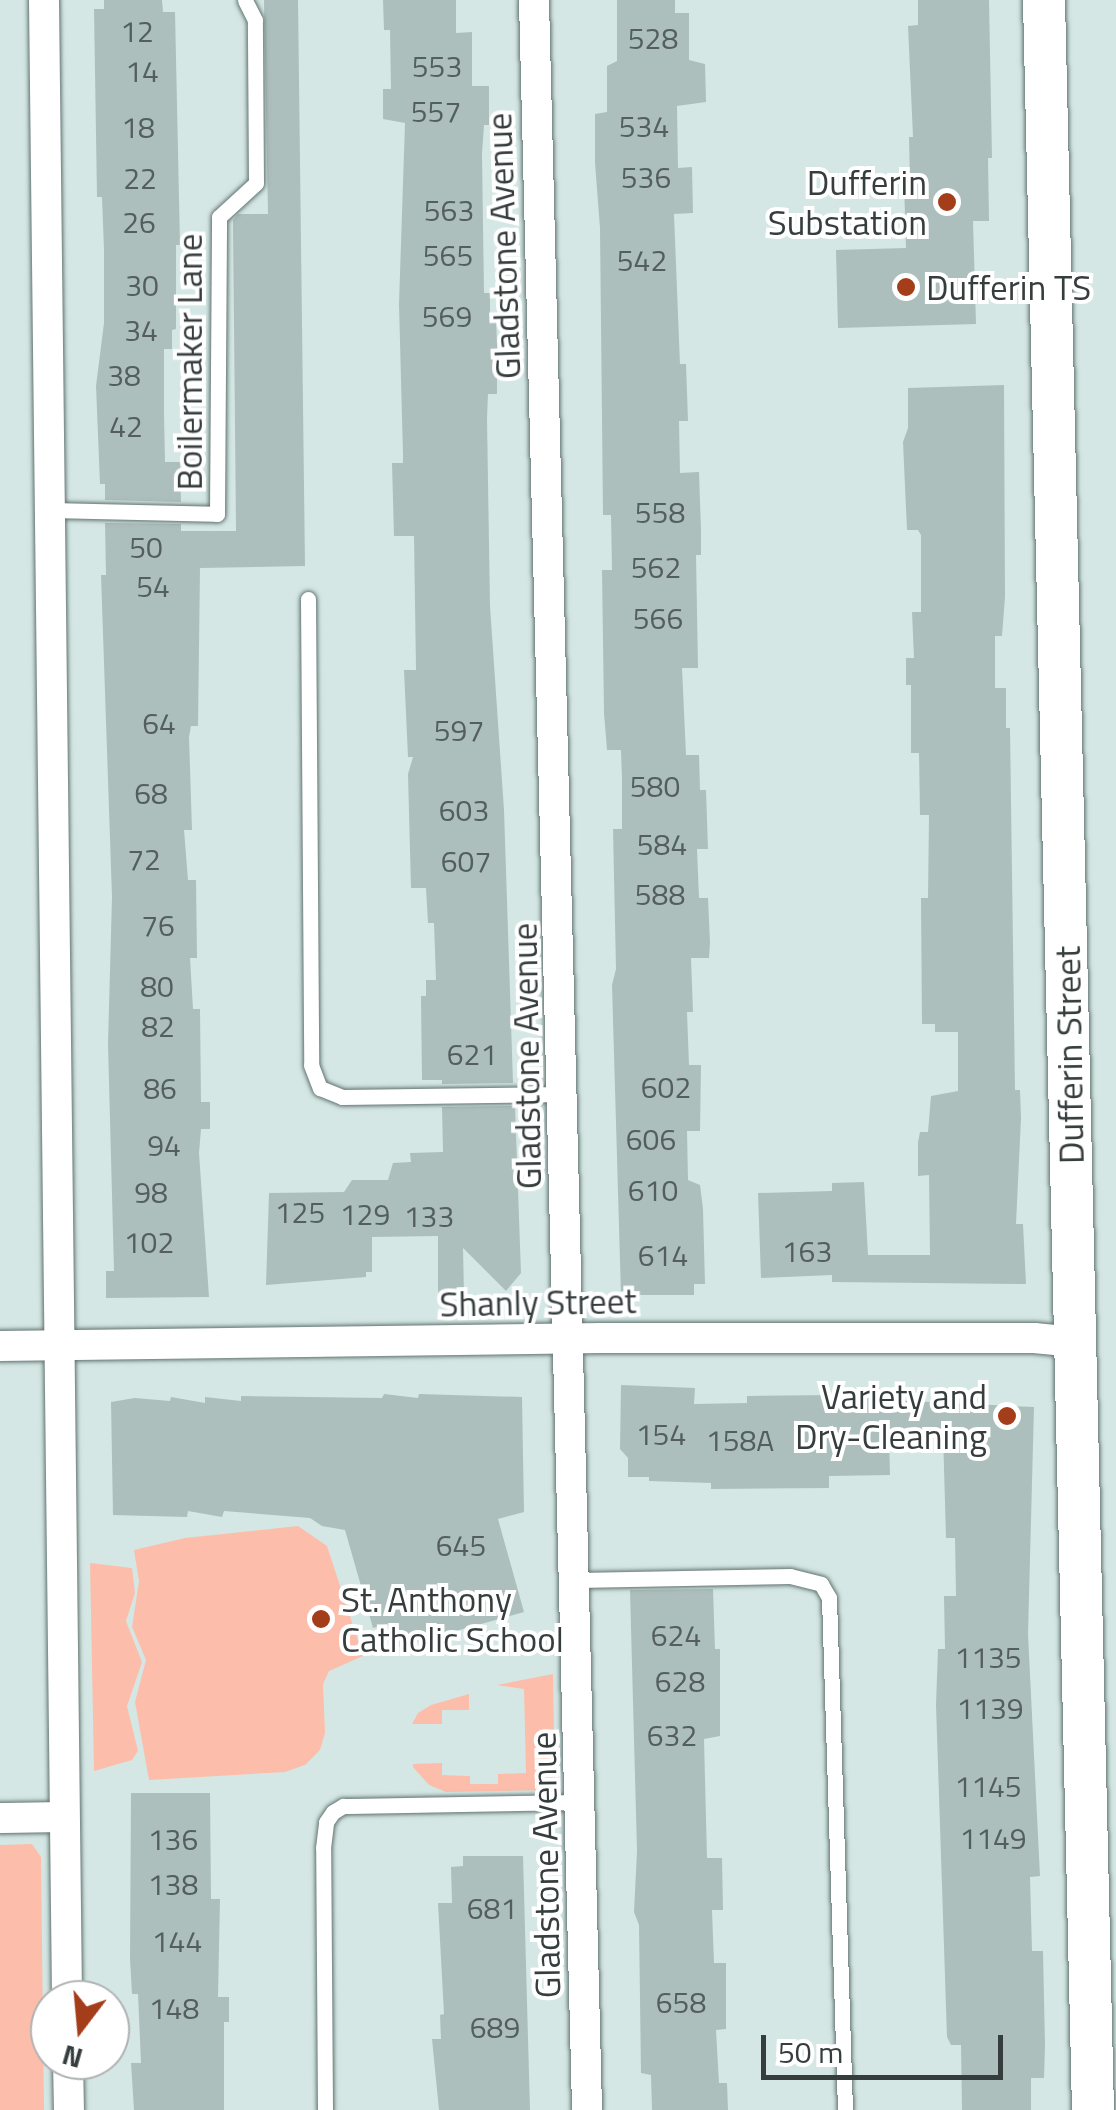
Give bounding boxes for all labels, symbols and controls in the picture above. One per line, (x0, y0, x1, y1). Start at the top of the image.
house number: 12 (120, 13, 154, 49)
house number: 528 (628, 20, 678, 56)
house number: 553 (412, 48, 462, 84)
house number: 14 (125, 53, 159, 89)
house number: 557 (411, 93, 461, 129)
house number: 534 (619, 108, 669, 144)
house number: 18 (121, 109, 155, 145)
street label: Gladstone Avenue (477, 112, 529, 380)
house number: 536 (621, 159, 671, 195)
house number: 22 (123, 160, 157, 196)
place label: Dufferin Substation (768, 161, 927, 243)
marker: Dufferin Substation (936, 191, 958, 213)
house number: 563 (424, 192, 474, 228)
house number: 26 (122, 204, 156, 240)
street label: Boilermaker Lane (168, 234, 210, 490)
house number: 565 (423, 237, 473, 273)
house number: 542 (617, 242, 667, 278)
place label: Dufferin TS (926, 266, 1091, 308)
house number: 30 (125, 267, 159, 303)
marker: Dufferin TS (895, 276, 917, 298)
house number: 569 (422, 298, 472, 334)
house number: 34 (124, 312, 158, 348)
house number: 38 (107, 357, 141, 393)
house number: 42 (109, 408, 143, 444)
house number: 558 (635, 494, 685, 530)
house number: 50 (129, 529, 163, 565)
house number: 562 (631, 549, 681, 585)
house number: 54 (136, 568, 170, 604)
house number: 566 (633, 600, 683, 636)
house number: 64 (142, 705, 176, 741)
house number: 597 (434, 712, 484, 748)
house number: 580 (630, 768, 680, 804)
house number: 68 (134, 775, 168, 811)
house number: 603 (439, 792, 489, 828)
house number: 584 (637, 826, 687, 862)
house number: 72 (127, 841, 161, 877)
house number: 607 (441, 843, 491, 879)
house number: 588 (635, 876, 685, 912)
house number: 76 (141, 907, 175, 943)
street label: Gladstone Avenue (503, 922, 549, 1190)
street label: Dufferin Street (1046, 946, 1092, 1164)
house number: 80 (140, 968, 174, 1004)
house number: 82 (141, 1008, 175, 1044)
house number: 621 (447, 1036, 497, 1072)
house number: 602 (641, 1069, 691, 1105)
house number: 86 (143, 1070, 177, 1106)
house number: 606 (626, 1121, 676, 1157)
house number: 94 (147, 1127, 181, 1163)
house number: 610 (628, 1172, 678, 1208)
house number: 98 (134, 1174, 168, 1210)
house number: 125 (275, 1194, 325, 1230)
house number: 129 (340, 1196, 390, 1232)
house number: 133 (404, 1198, 454, 1234)
house number: 102 (124, 1224, 174, 1260)
house number: 163 (782, 1233, 832, 1269)
house number: 614 (638, 1237, 688, 1273)
street label: Shanly Street (439, 1279, 637, 1325)
place label: Variety and Dry-Cleaning (795, 1375, 987, 1457)
marker: Variety and Dry-Cleaning (996, 1405, 1018, 1427)
house number: 154 (636, 1416, 686, 1452)
house number: 158A (706, 1422, 774, 1458)
house number: 645 (436, 1527, 486, 1563)
place label: St. Anthony Catholic School (341, 1578, 564, 1660)
marker: St. Anthony Catholic School (310, 1608, 332, 1630)
house number: 624 (651, 1617, 701, 1653)
house number: 1135 (954, 1639, 1022, 1675)
house number: 628 (655, 1663, 705, 1699)
house number: 1139 (956, 1690, 1024, 1726)
house number: 632 (647, 1717, 697, 1753)
street label: Gladstone Avenue (522, 1731, 568, 1999)
house number: 1145 (954, 1768, 1022, 1804)
house number: 1149 (959, 1820, 1027, 1856)
house number: 136 (148, 1821, 198, 1857)
house number: 138 (148, 1866, 198, 1902)
house number: 681 (467, 1890, 517, 1926)
house number: 144 (152, 1923, 202, 1959)
north arrow (30, 1980, 130, 2080)
house number: 658 (656, 1984, 706, 2020)
house number: 148 (149, 1990, 199, 2026)
house number: 689 (470, 2009, 520, 2045)
scale bar (766, 2015, 1008, 2077)
text: 50 m (778, 2029, 843, 2075)
text: N (57, 2034, 87, 2081)

